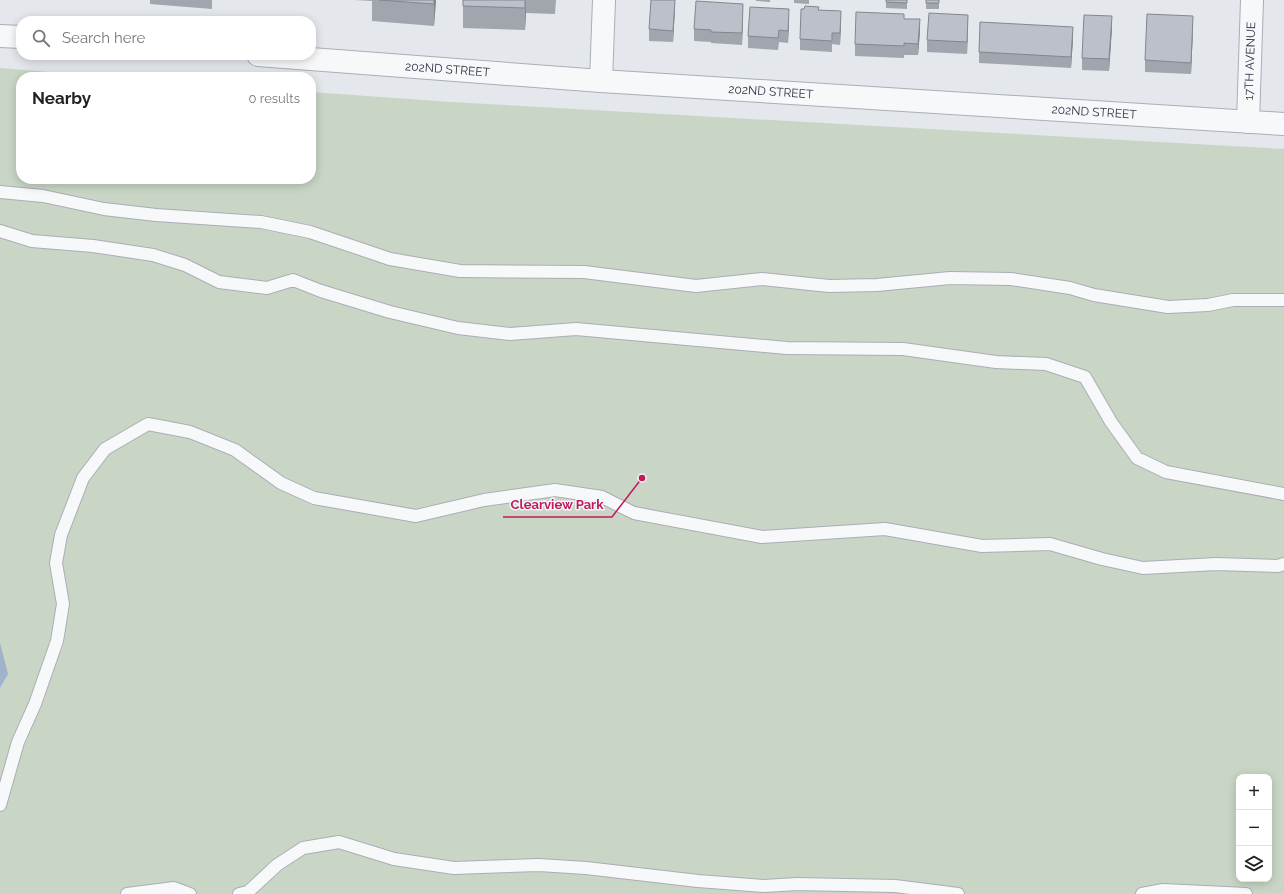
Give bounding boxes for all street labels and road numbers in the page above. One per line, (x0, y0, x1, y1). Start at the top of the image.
street label: 17TH AVENUE (1242, 21, 1258, 101)
street label: 202ND STREET (404, 59, 491, 80)
street label: 202ND STREET (728, 82, 814, 101)
street label: 202ND STREET (1051, 102, 1138, 122)

